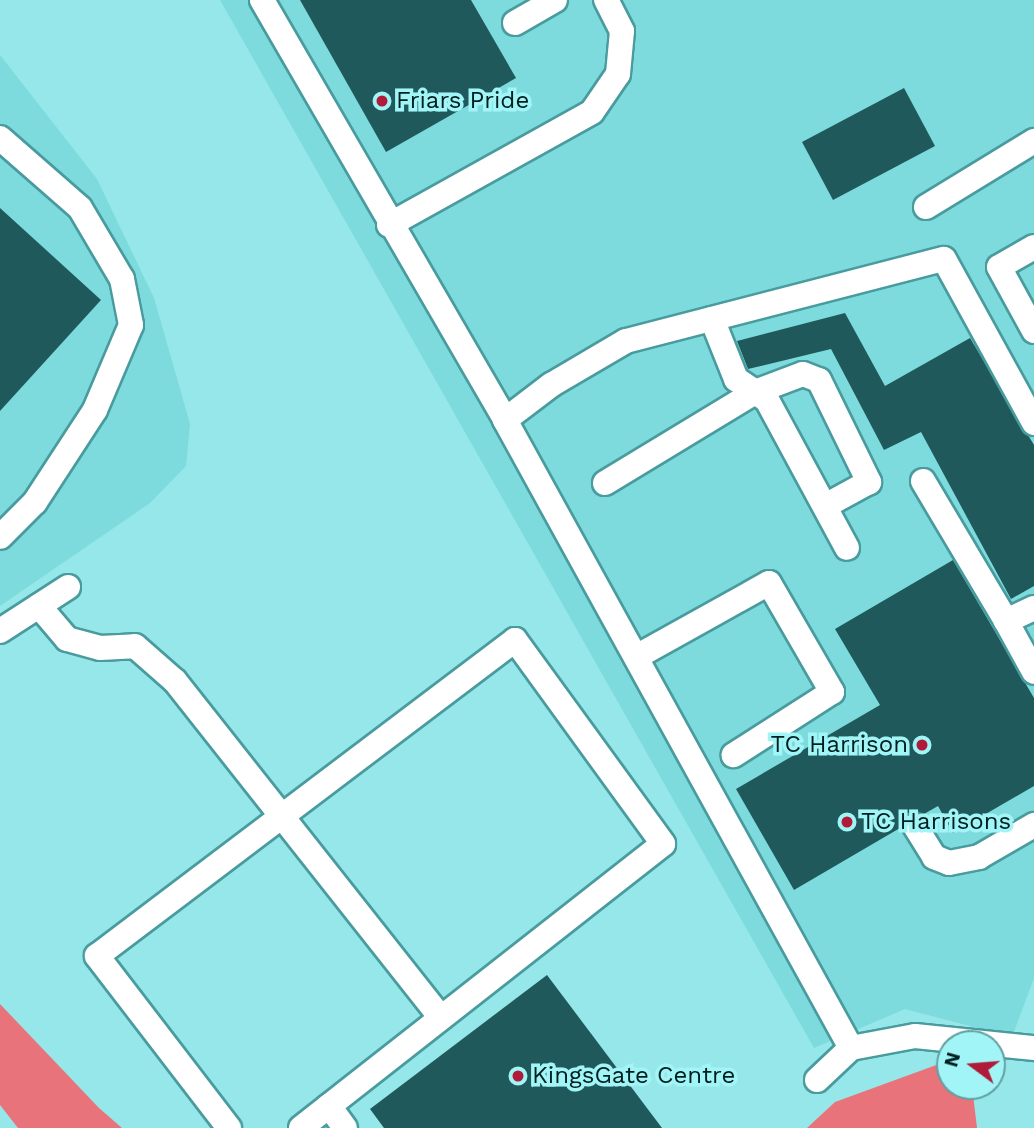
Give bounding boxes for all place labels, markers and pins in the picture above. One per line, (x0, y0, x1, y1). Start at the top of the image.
place label: Friars Pride (396, 87, 529, 115)
marker: Friars Pride (374, 93, 390, 109)
place label: TC Harrison (770, 731, 908, 759)
marker: TC Harrison (914, 737, 930, 753)
place label: TC Harrisons (861, 808, 1011, 836)
marker: TC Harrisons (839, 814, 855, 830)
place label: KingsGate Centre (532, 1062, 735, 1090)
marker: KingsGate Centre (510, 1068, 526, 1084)

